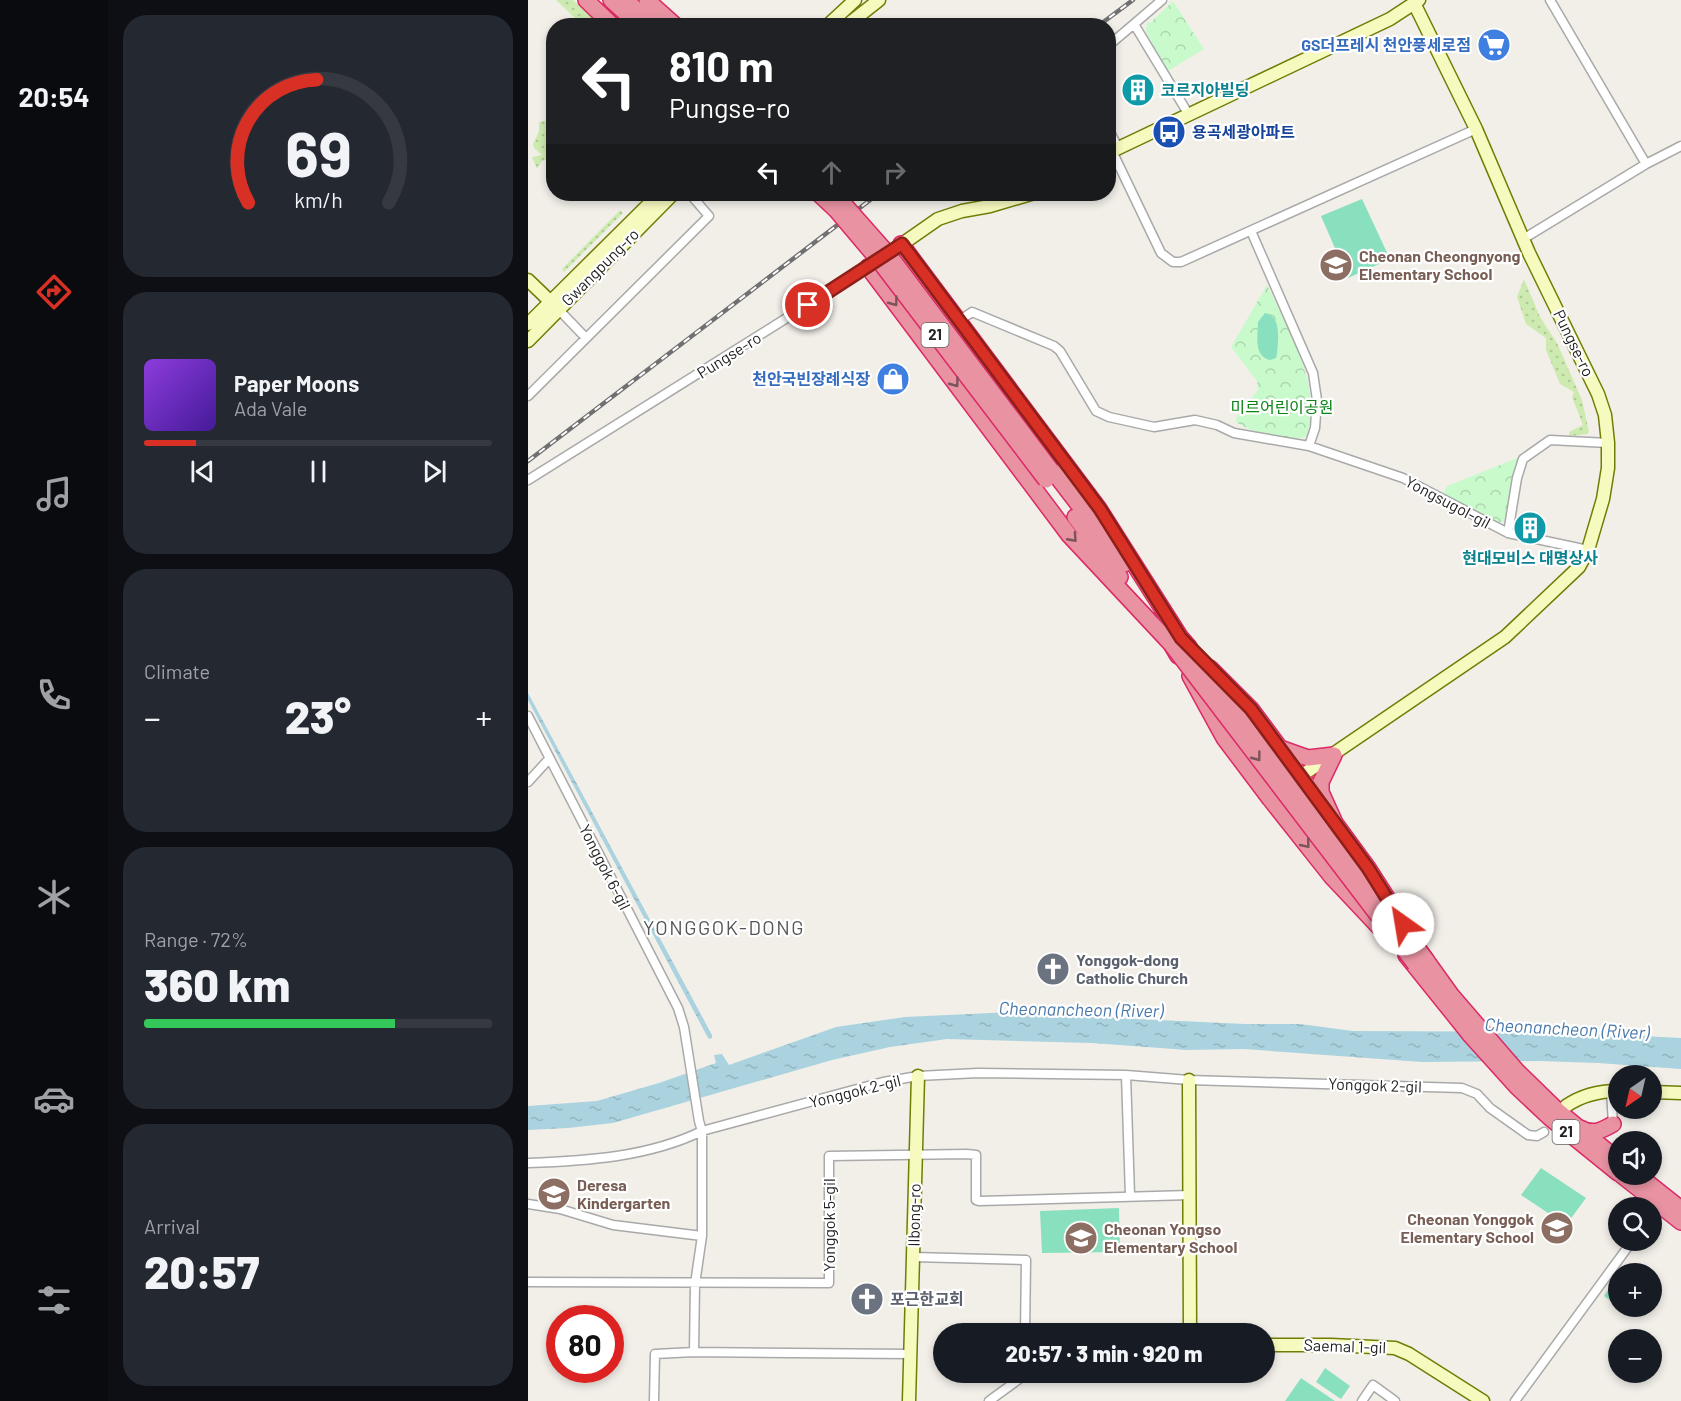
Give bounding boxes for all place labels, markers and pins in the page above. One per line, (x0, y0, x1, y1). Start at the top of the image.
supermarket icon: GS더프레시 천안풍세로점 (1476, 27, 1512, 63)
place label: GS더프레시 천안풍세로점 (1301, 35, 1471, 54)
building icon: 코르지아빌딩 (1120, 72, 1156, 108)
place label: 코르지아빌딩 (1161, 80, 1249, 99)
bus stop icon: 용곡세광아파트 (1151, 114, 1187, 150)
place label: 용곡세광아파트 (1192, 122, 1295, 141)
place label: Cheonan Cheongnyong Elementary School (1359, 246, 1521, 283)
school or university icon: Cheonan Cheongnyong Elementary School (1318, 247, 1354, 283)
pin (782, 279, 833, 330)
shop icon: 천안국빈장례식장 (875, 361, 911, 397)
place label: 천안국빈장례식장 (752, 369, 870, 388)
building icon: 현대모비스 대명상사 (1512, 510, 1548, 546)
place label: 현대모비스 대명상사 (1462, 548, 1598, 567)
place label: Yonggok-dong Catholic Church (1076, 950, 1188, 987)
church icon: Yonggok-dong Catholic Church (1035, 951, 1071, 987)
place label: Deresa Kindergarten (577, 1175, 670, 1212)
school or university icon: Deresa Kindergarten (536, 1176, 572, 1212)
place label: Cheonan Yonggok Elementary School (1401, 1209, 1534, 1246)
school or university icon: Cheonan Yonggok Elementary School (1539, 1210, 1575, 1246)
place label: Cheonan Yongso Elementary School (1104, 1219, 1238, 1256)
school or university icon: Cheonan Yongso Elementary School (1063, 1220, 1099, 1256)
church icon: 포근한교회 (849, 1281, 885, 1317)
place label: 포근한교회 (890, 1289, 964, 1308)

